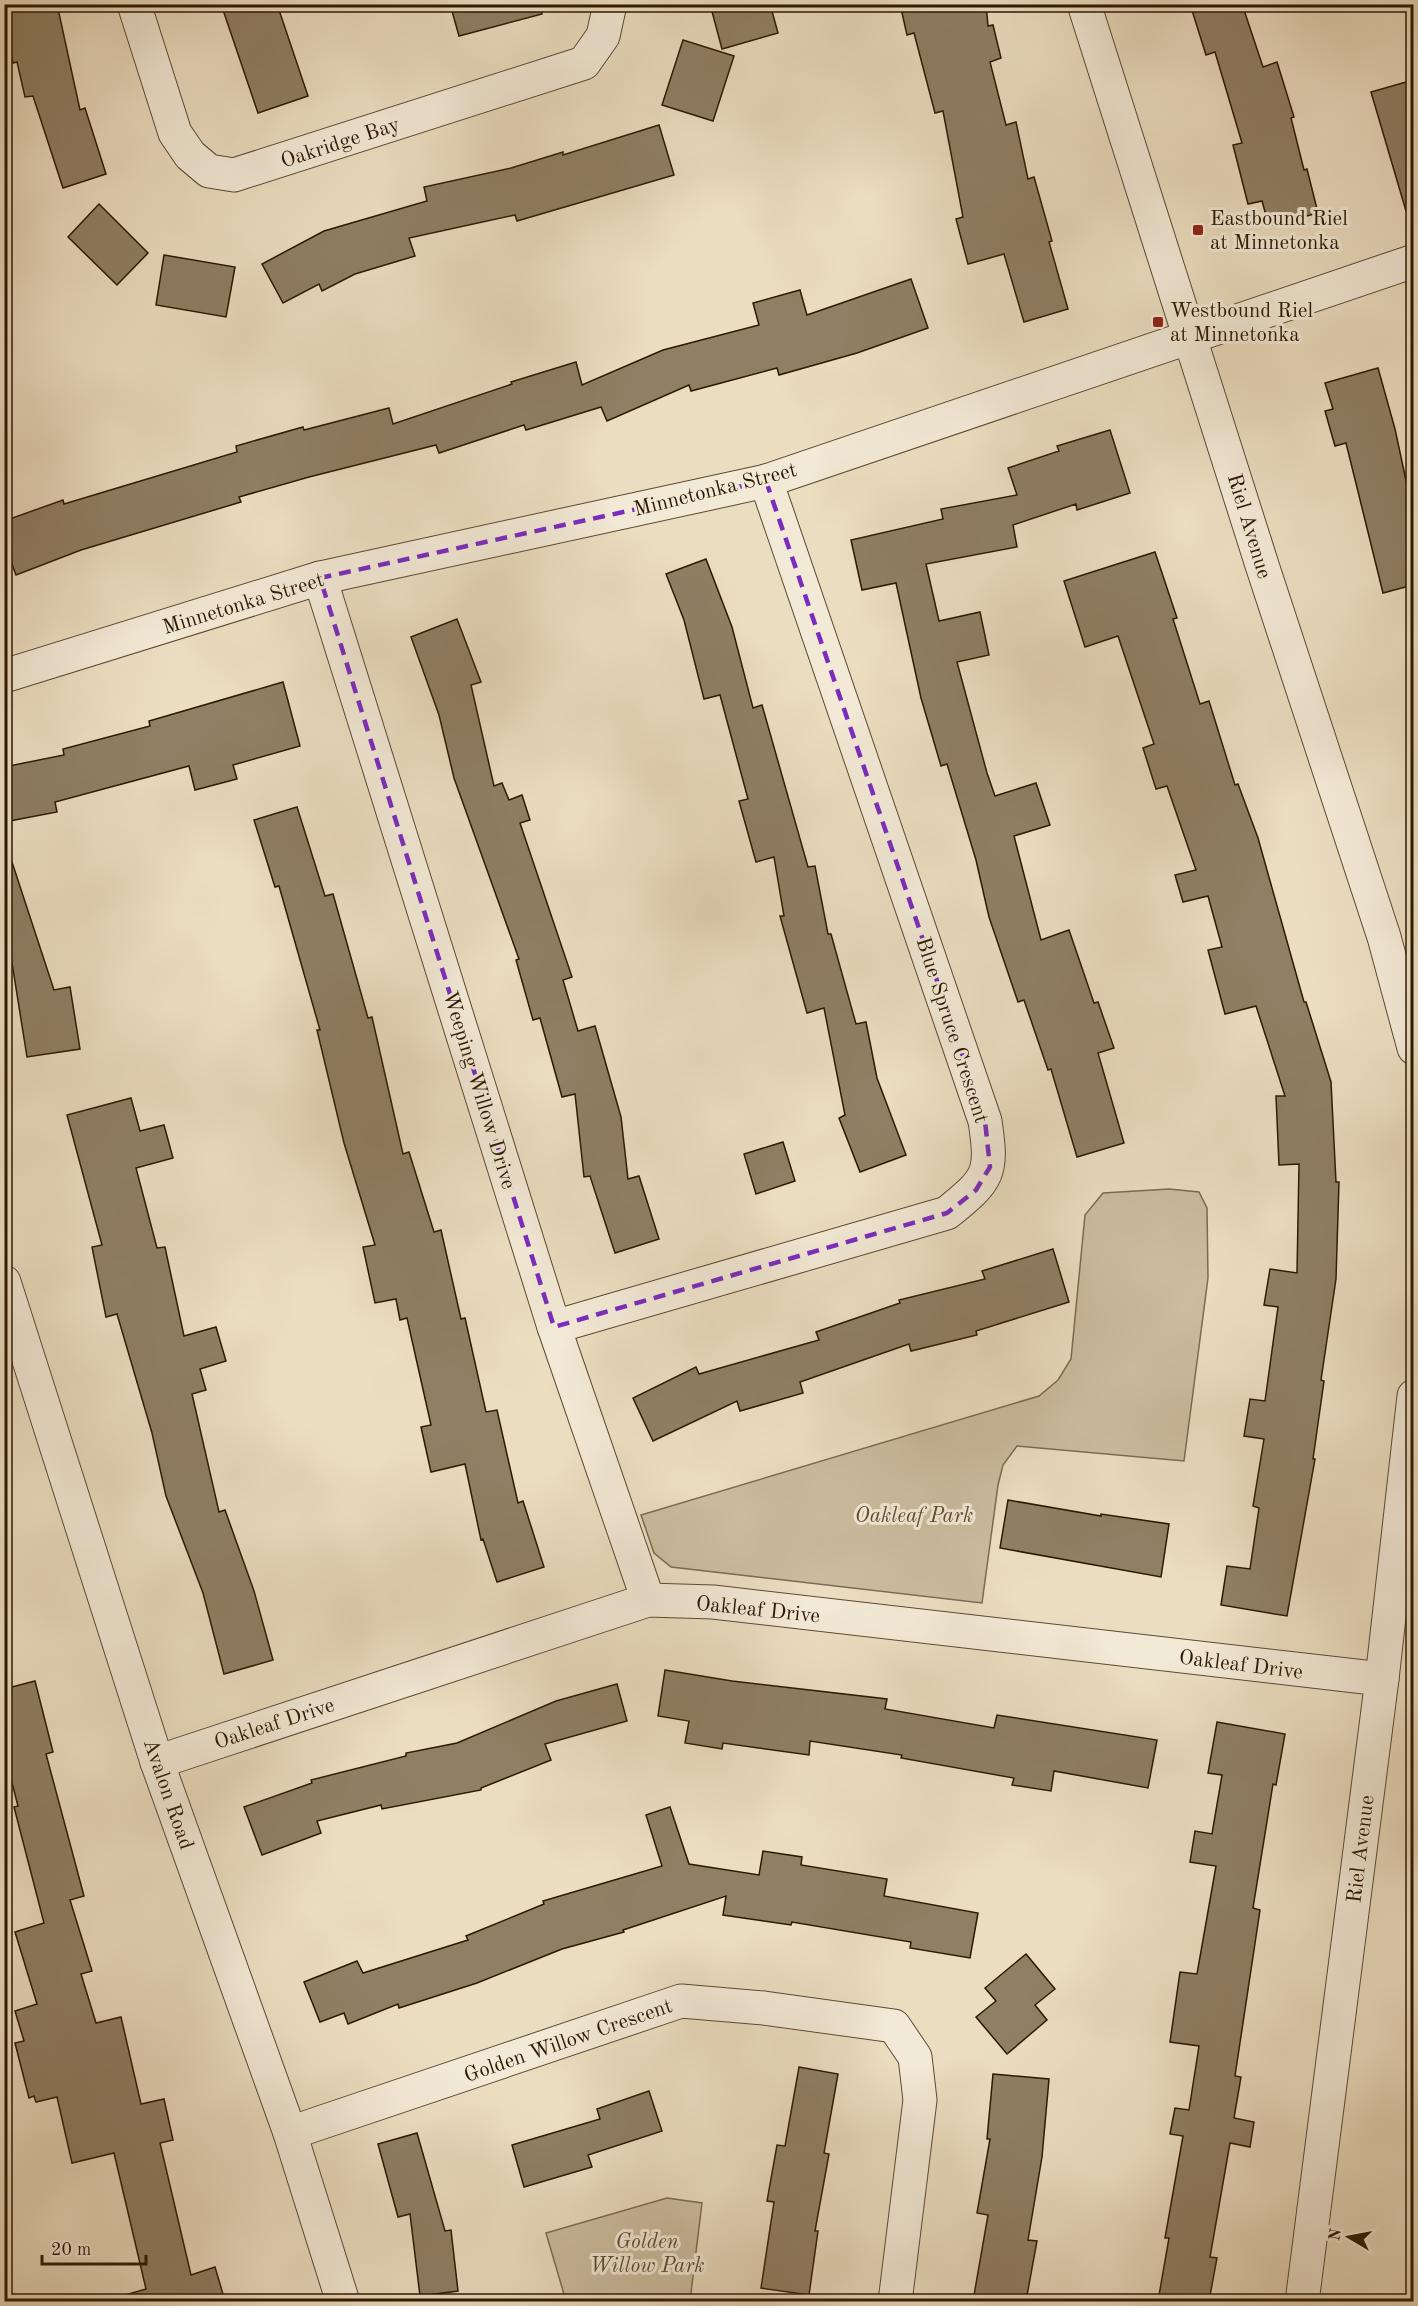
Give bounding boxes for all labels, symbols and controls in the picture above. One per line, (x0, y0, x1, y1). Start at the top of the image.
street label: Oakridge Bay (278, 114, 403, 173)
place label: Eastbound Riel at Minnetonka (1210, 209, 1348, 254)
marker: Eastbound Riel at Minnetonka (1191, 223, 1205, 237)
place label: Westbound Riel at Minnetonka (1170, 301, 1313, 346)
marker: Westbound Riel at Minnetonka (1151, 315, 1165, 329)
street label: Minnetonka Street (632, 460, 799, 521)
street label: Riel Avenue (1223, 471, 1274, 581)
street label: Minnetonka Street (160, 570, 327, 639)
street label: Blue Spruce Crescent (912, 935, 992, 1126)
street label: Weeping Willow Drive (438, 989, 519, 1192)
park label: Oakleaf Park (855, 1506, 973, 1527)
street label: Oakleaf Drive (695, 1594, 821, 1627)
street label: Oakleaf Drive (1178, 1647, 1304, 1684)
street label: Oakleaf Drive (212, 1695, 337, 1754)
street label: Avalon Road (139, 1736, 196, 1853)
street label: Riel Avenue (1344, 1794, 1379, 1904)
street label: Golden Willow Crescent (462, 1996, 675, 2087)
north arrow (1319, 2207, 1379, 2267)
text: N (1327, 2227, 1345, 2242)
scale bar (42, 2228, 146, 2266)
park label: Golden Willow Park (589, 2232, 705, 2277)
text: 20 m (51, 2241, 91, 2259)

